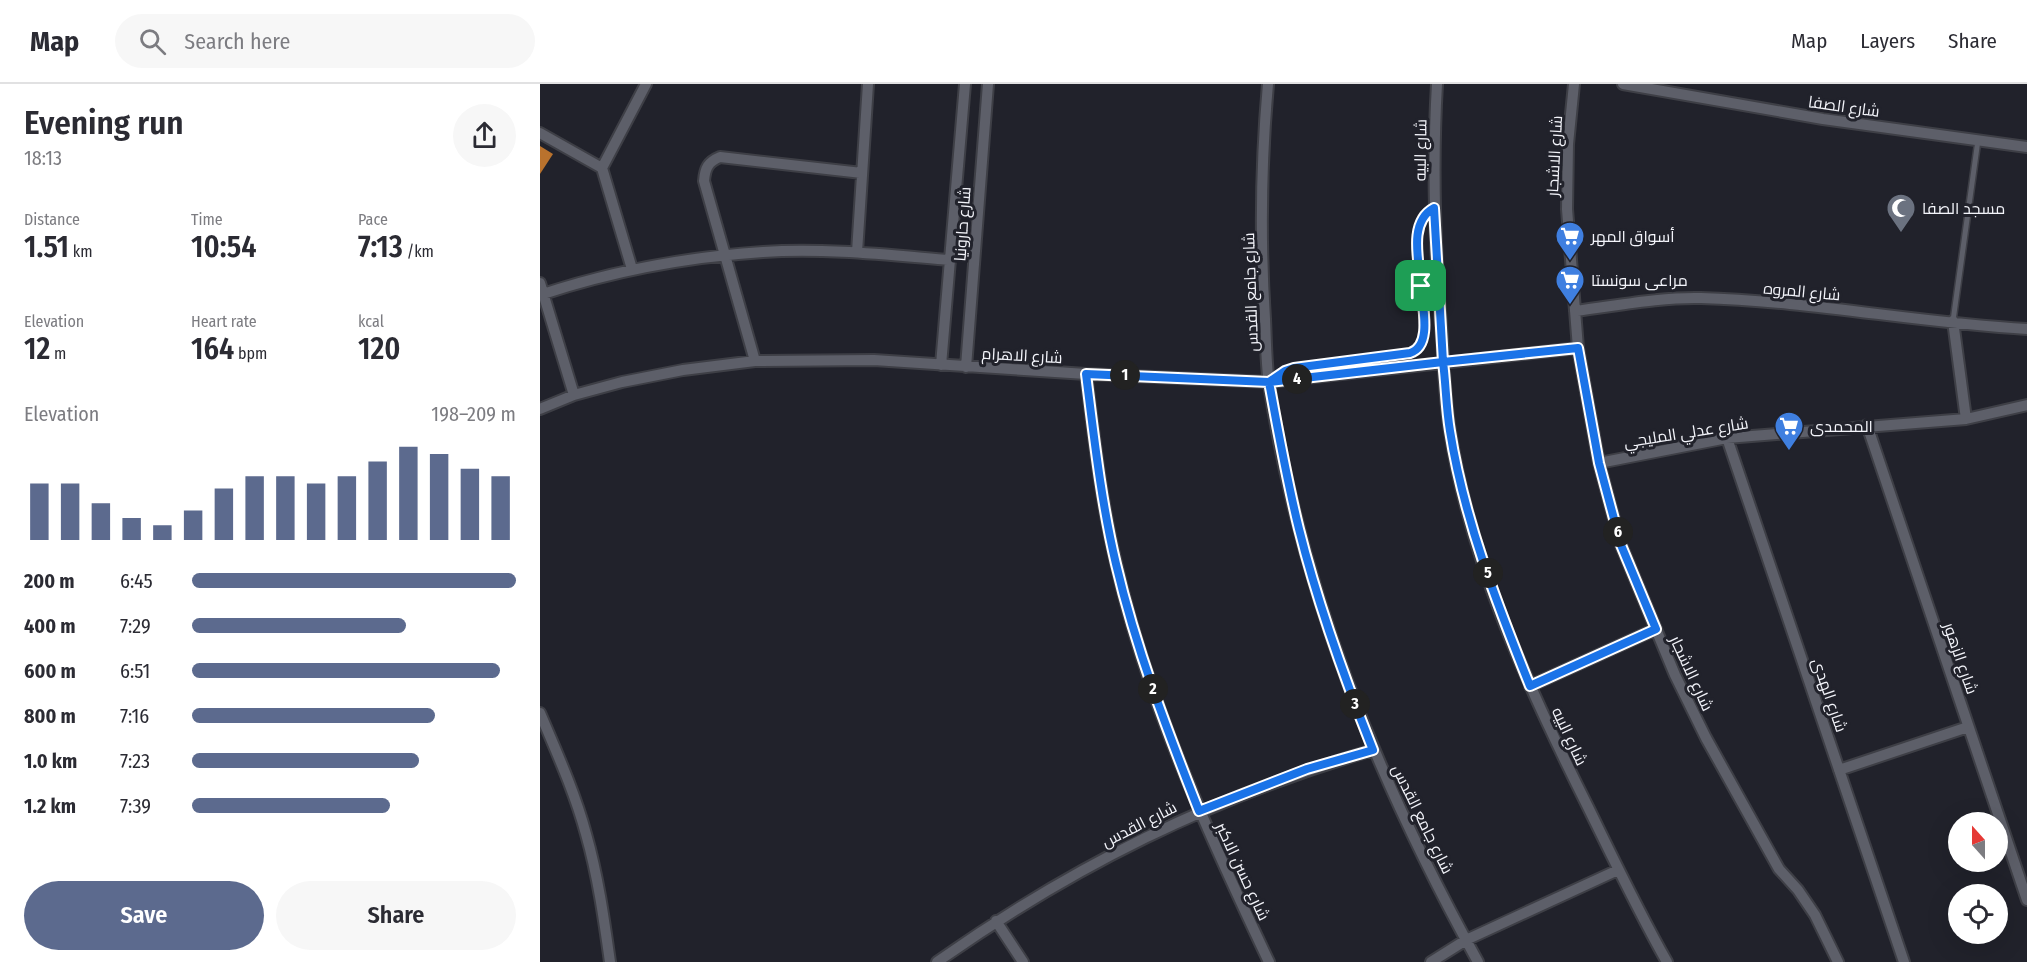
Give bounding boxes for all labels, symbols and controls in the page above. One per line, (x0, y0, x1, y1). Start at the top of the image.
search box (115, 14, 535, 68)
text: Map (30, 25, 79, 58)
icon: search (136, 25, 169, 58)
text: Search here (184, 28, 290, 55)
text: Map (1791, 28, 1827, 54)
text: Layers (1860, 28, 1915, 54)
text: Share (1948, 28, 1997, 54)
street label: شارع الصفا (1807, 92, 1881, 123)
text: Evening run (24, 103, 184, 143)
button: share (453, 104, 516, 167)
street label: شارع الاشجار (1543, 115, 1568, 198)
street label: شارع البيه (1410, 119, 1433, 181)
text: 18:13 (24, 146, 62, 170)
street label: شارع حارونيا (950, 186, 977, 262)
mosque icon: مسجد الصفا (1885, 192, 1917, 234)
place label: مسجد الصفا (1922, 199, 2005, 218)
text: Distance (24, 210, 80, 229)
text: Time (191, 210, 223, 229)
text: Pace (358, 210, 388, 229)
supermarket icon: أسواق المهر (1554, 220, 1586, 262)
place label: أسواق المهر (1590, 227, 1675, 247)
text: 1.51 (24, 229, 69, 265)
text: 10:54 (191, 229, 256, 265)
text: 7:13 (358, 229, 403, 265)
street label: شارع جامع القدس (1239, 232, 1264, 352)
text: km (69, 242, 93, 261)
text: /km (403, 242, 434, 261)
pin (1395, 260, 1446, 311)
supermarket icon: مراعى سونستا (1554, 264, 1586, 306)
icon: arrive (1404, 269, 1437, 302)
place label: مراعى سونستا (1591, 271, 1688, 291)
street label: شارع المروه (1763, 279, 1841, 306)
text: Elevation (24, 312, 84, 331)
text: Heart rate (191, 312, 257, 331)
text: kcal (358, 312, 384, 331)
text: 12 (24, 331, 50, 367)
text: 164 (191, 331, 234, 367)
text: 120 (358, 331, 400, 367)
text: m (50, 344, 66, 363)
text: bpm (234, 344, 267, 363)
street label: شارع الاهرام (981, 344, 1063, 369)
pin: 1 (1110, 360, 1140, 390)
pin: 4 (1282, 364, 1312, 394)
text: 1 (1122, 365, 1128, 384)
text: 4 (1293, 369, 1301, 388)
text: Elevation (24, 402, 99, 426)
text: 198–209 m (431, 402, 516, 426)
supermarket icon: المحمدى (1773, 410, 1805, 452)
street label: شارع عدلي المليجي (1622, 413, 1750, 456)
place label: المحمدى (1810, 417, 1873, 437)
pin: 6 (1603, 517, 1633, 547)
text: 6 (1614, 522, 1622, 541)
pin: 5 (1473, 558, 1503, 588)
text: 5 (1484, 563, 1492, 582)
text: 200 m (24, 569, 75, 593)
text: 6:45 (120, 569, 153, 593)
text: 400 m (24, 614, 76, 638)
text: 7:29 (120, 614, 151, 638)
street label: شارع الزهور (1937, 619, 1982, 697)
street label: شارع الاشجار (1664, 632, 1717, 715)
street label: شارع الهدى (1806, 656, 1851, 735)
text: 600 m (24, 659, 76, 683)
text: 6:51 (120, 659, 150, 683)
pin: 2 (1138, 674, 1168, 704)
text: 2 (1149, 679, 1157, 698)
pin: 3 (1340, 689, 1370, 719)
text: 3 (1351, 694, 1359, 713)
text: 800 m (24, 704, 76, 728)
text: 7:16 (120, 704, 149, 728)
street label: شارع البيه (1546, 704, 1591, 769)
text: 1.0 km (24, 749, 77, 773)
text: 7:23 (120, 749, 150, 773)
street label: شارع جامع القدس (1386, 761, 1457, 878)
text: 1.2 km (24, 794, 76, 818)
text: 7:39 (120, 794, 151, 818)
street label: شارع القدس (1099, 797, 1181, 853)
north arrow (1948, 812, 2008, 872)
map controls (1948, 812, 2008, 944)
street label: شارع حسن الاكبر (1209, 818, 1274, 924)
button: Save (24, 881, 264, 950)
button: Share (276, 881, 516, 950)
button: locate (1948, 884, 2008, 944)

